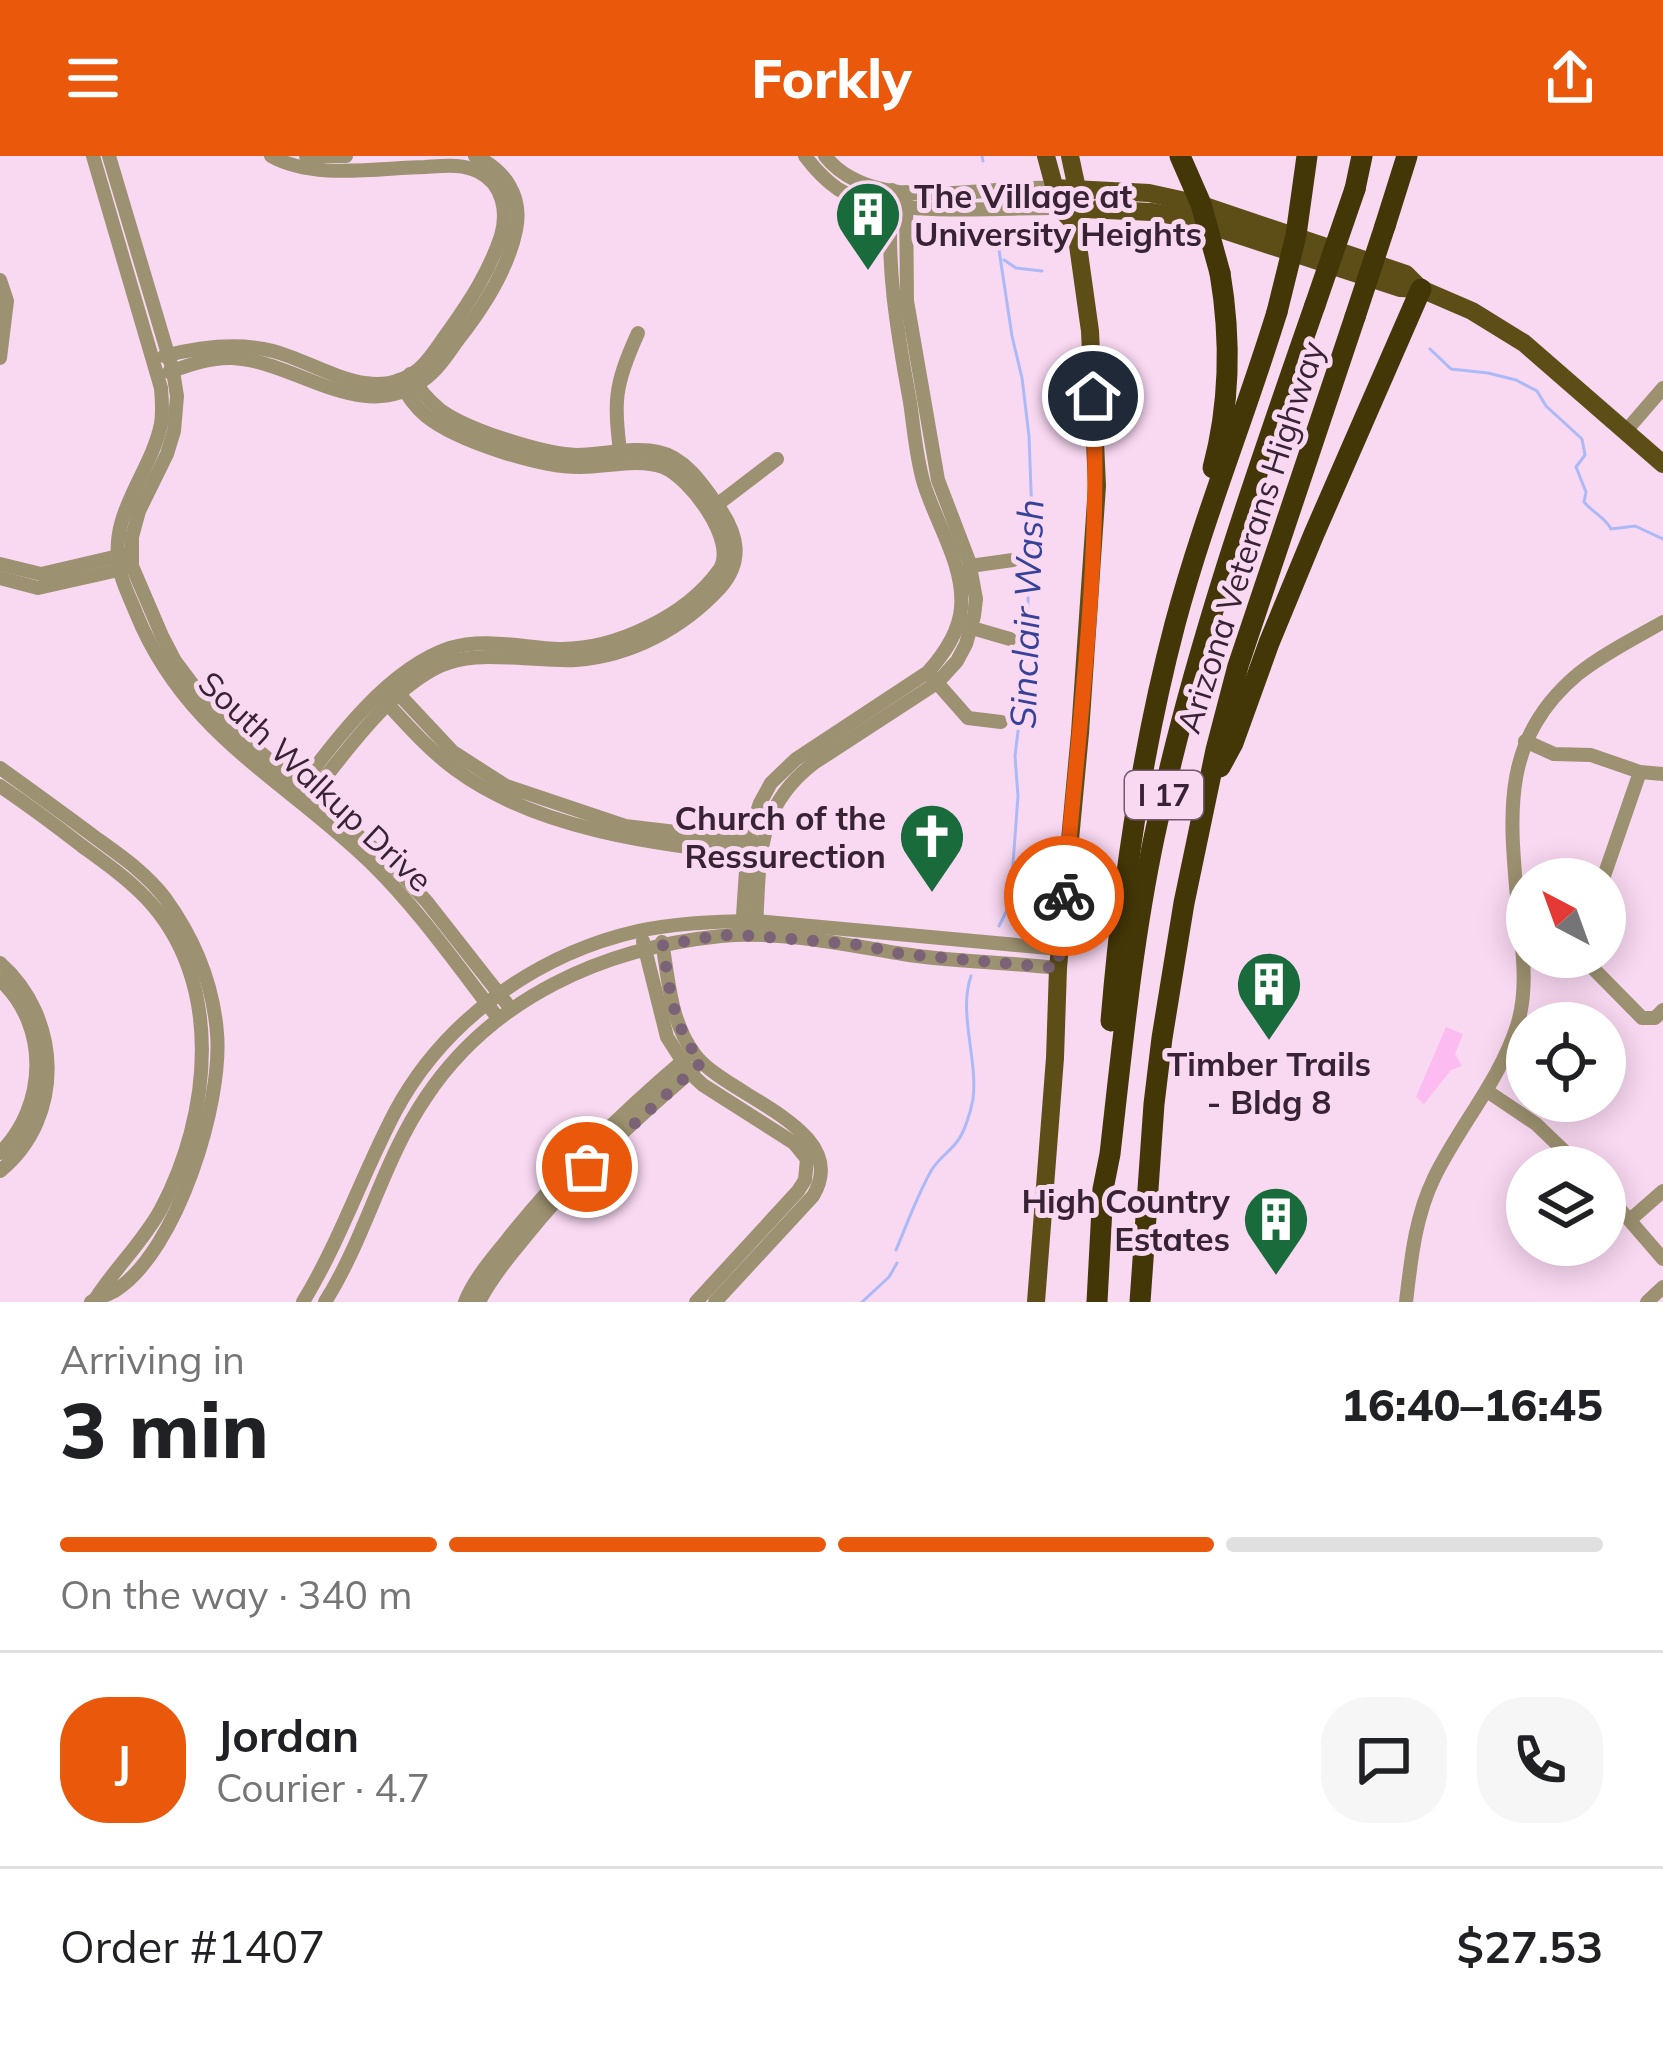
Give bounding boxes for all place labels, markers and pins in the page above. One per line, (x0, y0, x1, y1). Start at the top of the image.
place label: The Village at University Heights (914, 175, 1202, 254)
building icon: The Village at University Heights (833, 179, 903, 273)
pin (1042, 345, 1144, 447)
place label: Church of the Ressurection (675, 797, 886, 876)
church icon: Church of the Ressurection (897, 801, 967, 895)
building icon: Timber Trails - Bldg 8 (1234, 949, 1304, 1043)
place label: Timber Trails - Bldg 8 (1167, 1043, 1371, 1122)
pin (536, 1116, 638, 1218)
place label: High Country Estates (1021, 1180, 1230, 1259)
building icon: High Country Estates (1241, 1184, 1311, 1278)

